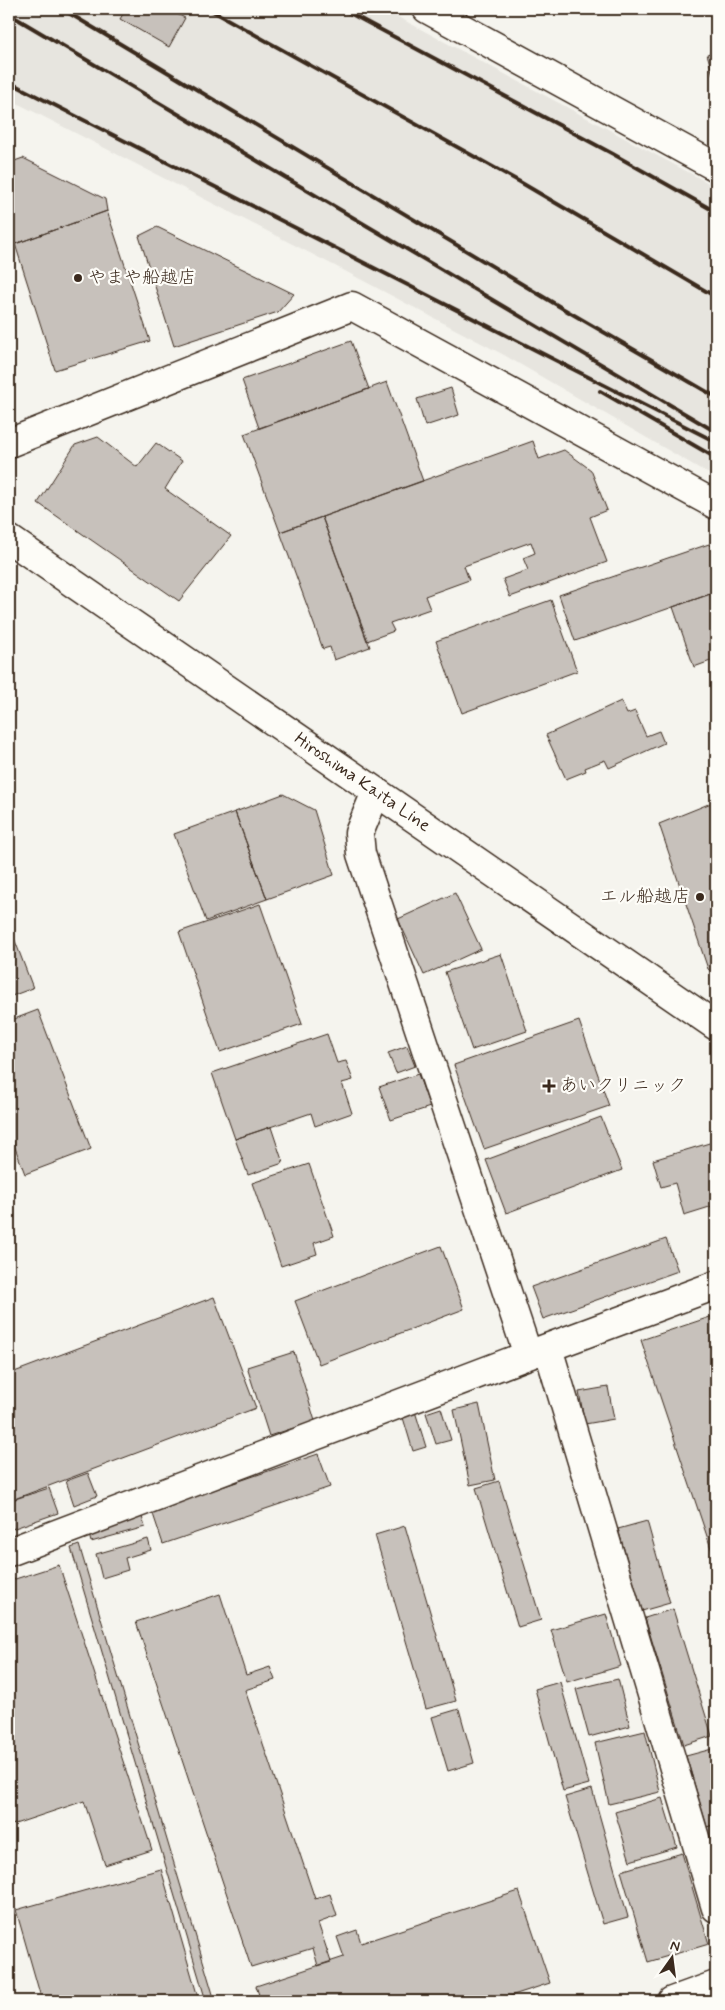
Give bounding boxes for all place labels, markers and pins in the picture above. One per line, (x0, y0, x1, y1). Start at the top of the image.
place label: やまや船越店 (88, 266, 196, 290)
marker: やまや船越店 (72, 272, 84, 284)
place label: エル船越店 (600, 885, 690, 909)
marker: エル船越店 (694, 891, 706, 903)
place label: あいクリニック (560, 1074, 686, 1098)
marker: あいクリニック (542, 1079, 556, 1093)

